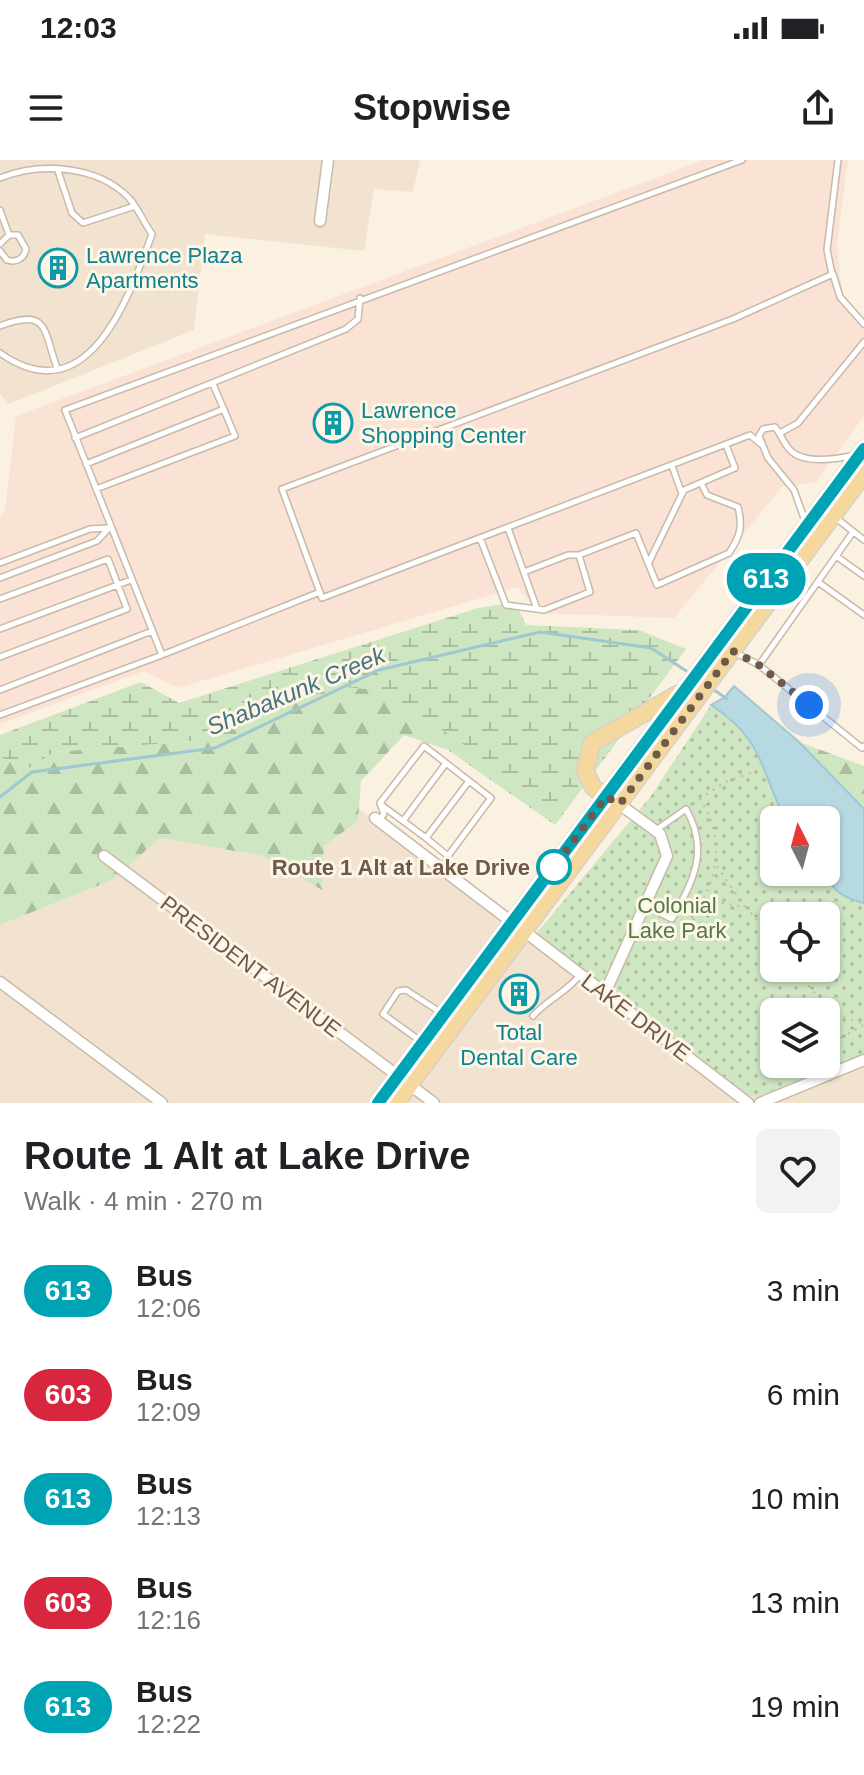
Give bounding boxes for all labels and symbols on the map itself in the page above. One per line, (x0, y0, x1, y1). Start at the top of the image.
place label: Lawrence Plaza Apartments (86, 243, 243, 293)
building icon: Lawrence Plaza Apartments (37, 247, 79, 289)
place label: Lawrence Shopping Center (361, 398, 526, 448)
building icon: Lawrence Shopping Center (312, 402, 354, 444)
line badge: 613 (720, 553, 812, 605)
water label: Shabakunk Creek (203, 640, 391, 740)
your location (789, 685, 829, 725)
north arrow (760, 806, 840, 886)
marker: Route 1 Alt at Lake Drive (537, 850, 571, 884)
place label: Route 1 Alt at Lake Drive (272, 855, 530, 880)
street label: PRESIDENT AVENUE (156, 890, 346, 1042)
park label: Colonial Lake Park (627, 893, 728, 943)
street label: LAKE DRIVE (576, 968, 695, 1066)
building icon: Total Dental Care (498, 973, 540, 1015)
place label: Total Dental Care (460, 1020, 578, 1070)

